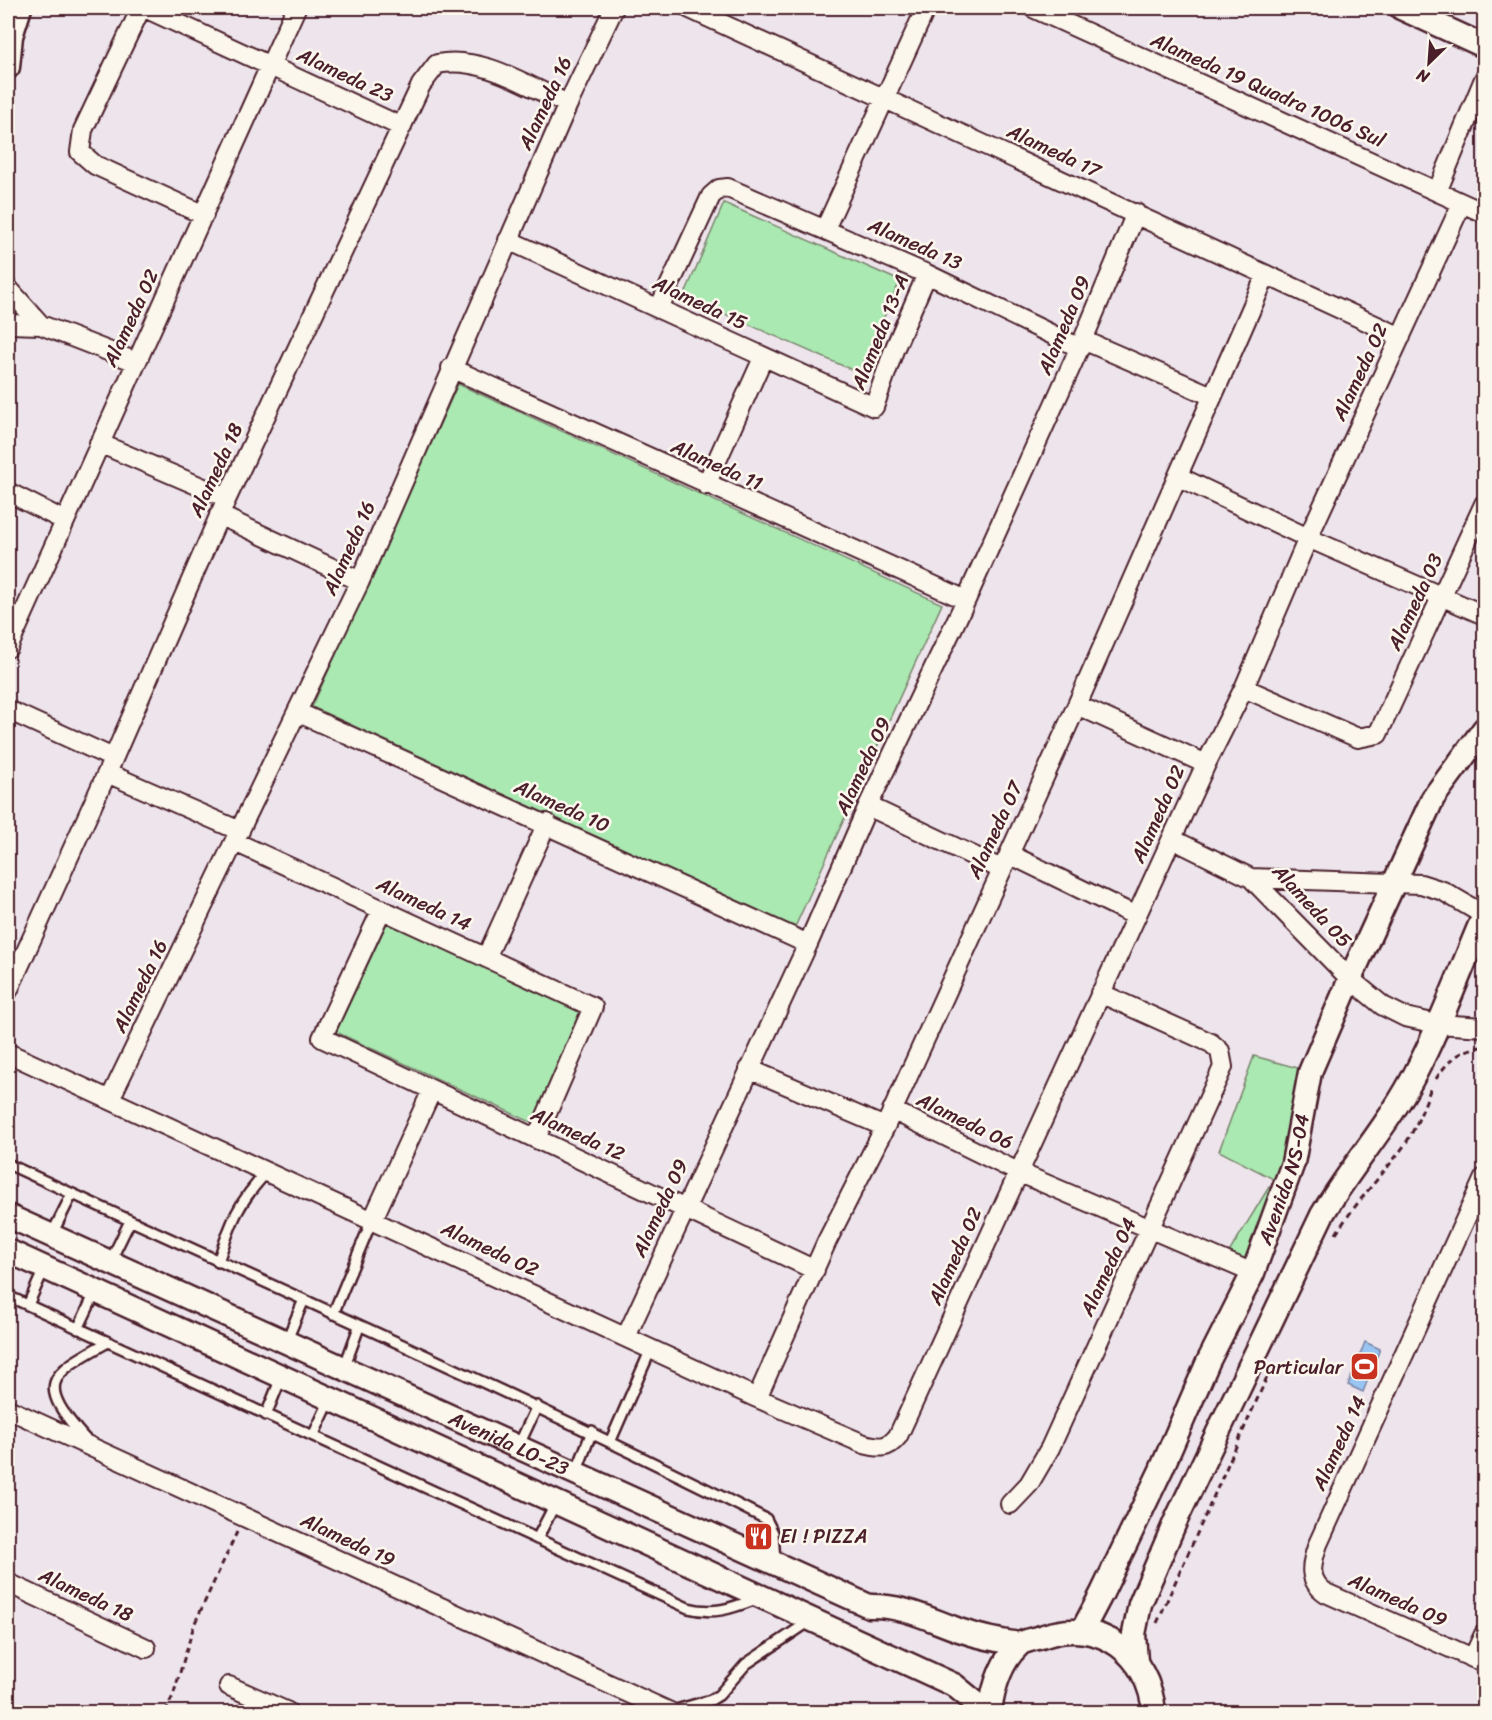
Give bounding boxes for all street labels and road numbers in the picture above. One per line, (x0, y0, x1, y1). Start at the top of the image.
street label: Alameda 19 Quadra 1006 Sul (1144, 22, 1392, 158)
street label: Alameda 23 (290, 37, 399, 113)
street label: Alameda 16 (508, 50, 582, 157)
street label: Alameda 17 (1000, 114, 1108, 189)
street label: Alameda 13 (861, 207, 968, 280)
street label: Alameda 02 (93, 263, 169, 374)
street label: Alameda 15 (646, 265, 753, 340)
street label: Alameda 13-A (841, 269, 919, 396)
street label: Alameda 09 (1027, 270, 1101, 381)
street label: Alameda 02 (1322, 317, 1398, 428)
street label: Alameda 18 (178, 417, 253, 524)
street label: Alameda 11 (664, 429, 769, 501)
street label: Alameda 16 (312, 495, 385, 602)
street label: Alameda 03 (1377, 548, 1453, 657)
street label: Alameda 09 (824, 711, 901, 822)
street label: Alameda 02 (1120, 759, 1195, 870)
street label: Alameda 10 (508, 769, 615, 843)
street label: Alameda 07 (957, 774, 1034, 886)
street label: Alameda 05 (1263, 855, 1361, 956)
street label: Alameda 14 (370, 866, 477, 941)
street label: Alameda 16 (102, 933, 178, 1040)
street label: Alameda 06 (910, 1082, 1020, 1160)
street label: Alameda 12 (524, 1097, 631, 1171)
street label: Avenida NS-04 (1247, 1111, 1319, 1251)
street label: Alameda 09 (621, 1153, 698, 1264)
street label: Alameda 02 (917, 1201, 992, 1312)
street label: Alameda 02 (434, 1211, 545, 1287)
street label: Alameda 04 (1069, 1212, 1146, 1323)
street label: Alameda 14 (1301, 1390, 1376, 1497)
street label: Avenida LO-23 (442, 1400, 575, 1485)
street label: Alameda 19 (294, 1502, 401, 1577)
street label: Alameda 18 (32, 1557, 139, 1632)
street label: Alameda 09 (1342, 1562, 1453, 1637)

